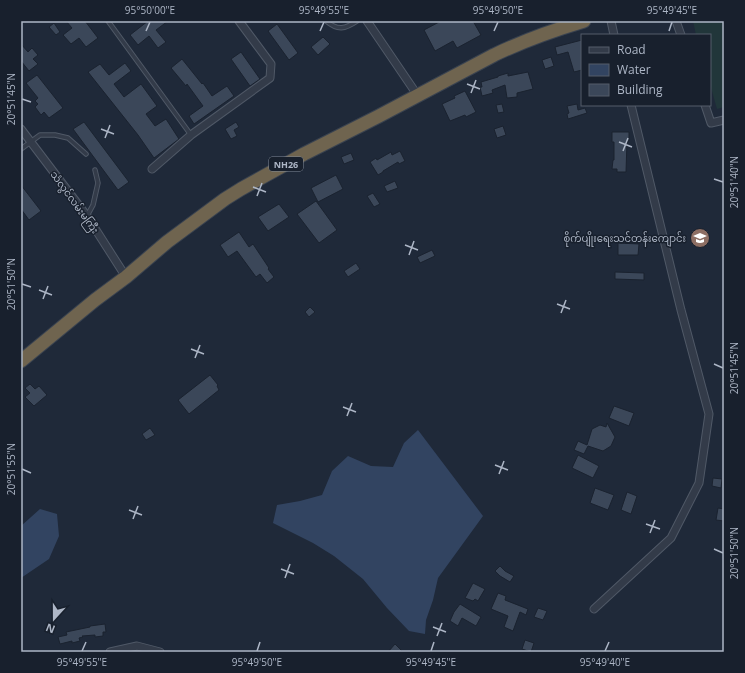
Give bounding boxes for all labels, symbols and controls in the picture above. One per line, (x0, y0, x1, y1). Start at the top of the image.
text: 95°50'00"E (125, 3, 175, 17)
text: 95°49'55"E (299, 3, 349, 17)
text: 95°49'50"E (473, 3, 523, 17)
text: 95°49'45"E (647, 3, 697, 17)
legend (581, 34, 711, 106)
text: Road (617, 41, 646, 58)
text: Water (617, 61, 651, 78)
text: 20°51'45"N (4, 73, 18, 125)
text: Building (617, 81, 663, 98)
text: 20°51'40"N (727, 156, 741, 208)
road number: NH26 (269, 157, 303, 171)
street label: သံလွင်လမ်းမကြီး (46, 168, 102, 237)
school or university icon: စိုက်ပျိုးရေးသင်တန်းကျောင်း (689, 227, 711, 249)
place label: စိုက်ပျိုးရေးသင်တန်းကျောင်း (563, 231, 686, 247)
text: 20°51'50"N (4, 258, 18, 310)
text: 20°51'45"N (727, 342, 741, 394)
text: 20°51'55"N (4, 443, 18, 495)
text: 20°51'50"N (727, 527, 741, 579)
north arrow (34, 599, 74, 639)
text: N (43, 620, 57, 637)
text: 95°49'55"E (57, 655, 107, 669)
text: 95°49'50"E (232, 655, 282, 669)
text: 95°49'45"E (406, 655, 456, 669)
text: 95°49'40"E (580, 655, 630, 669)

